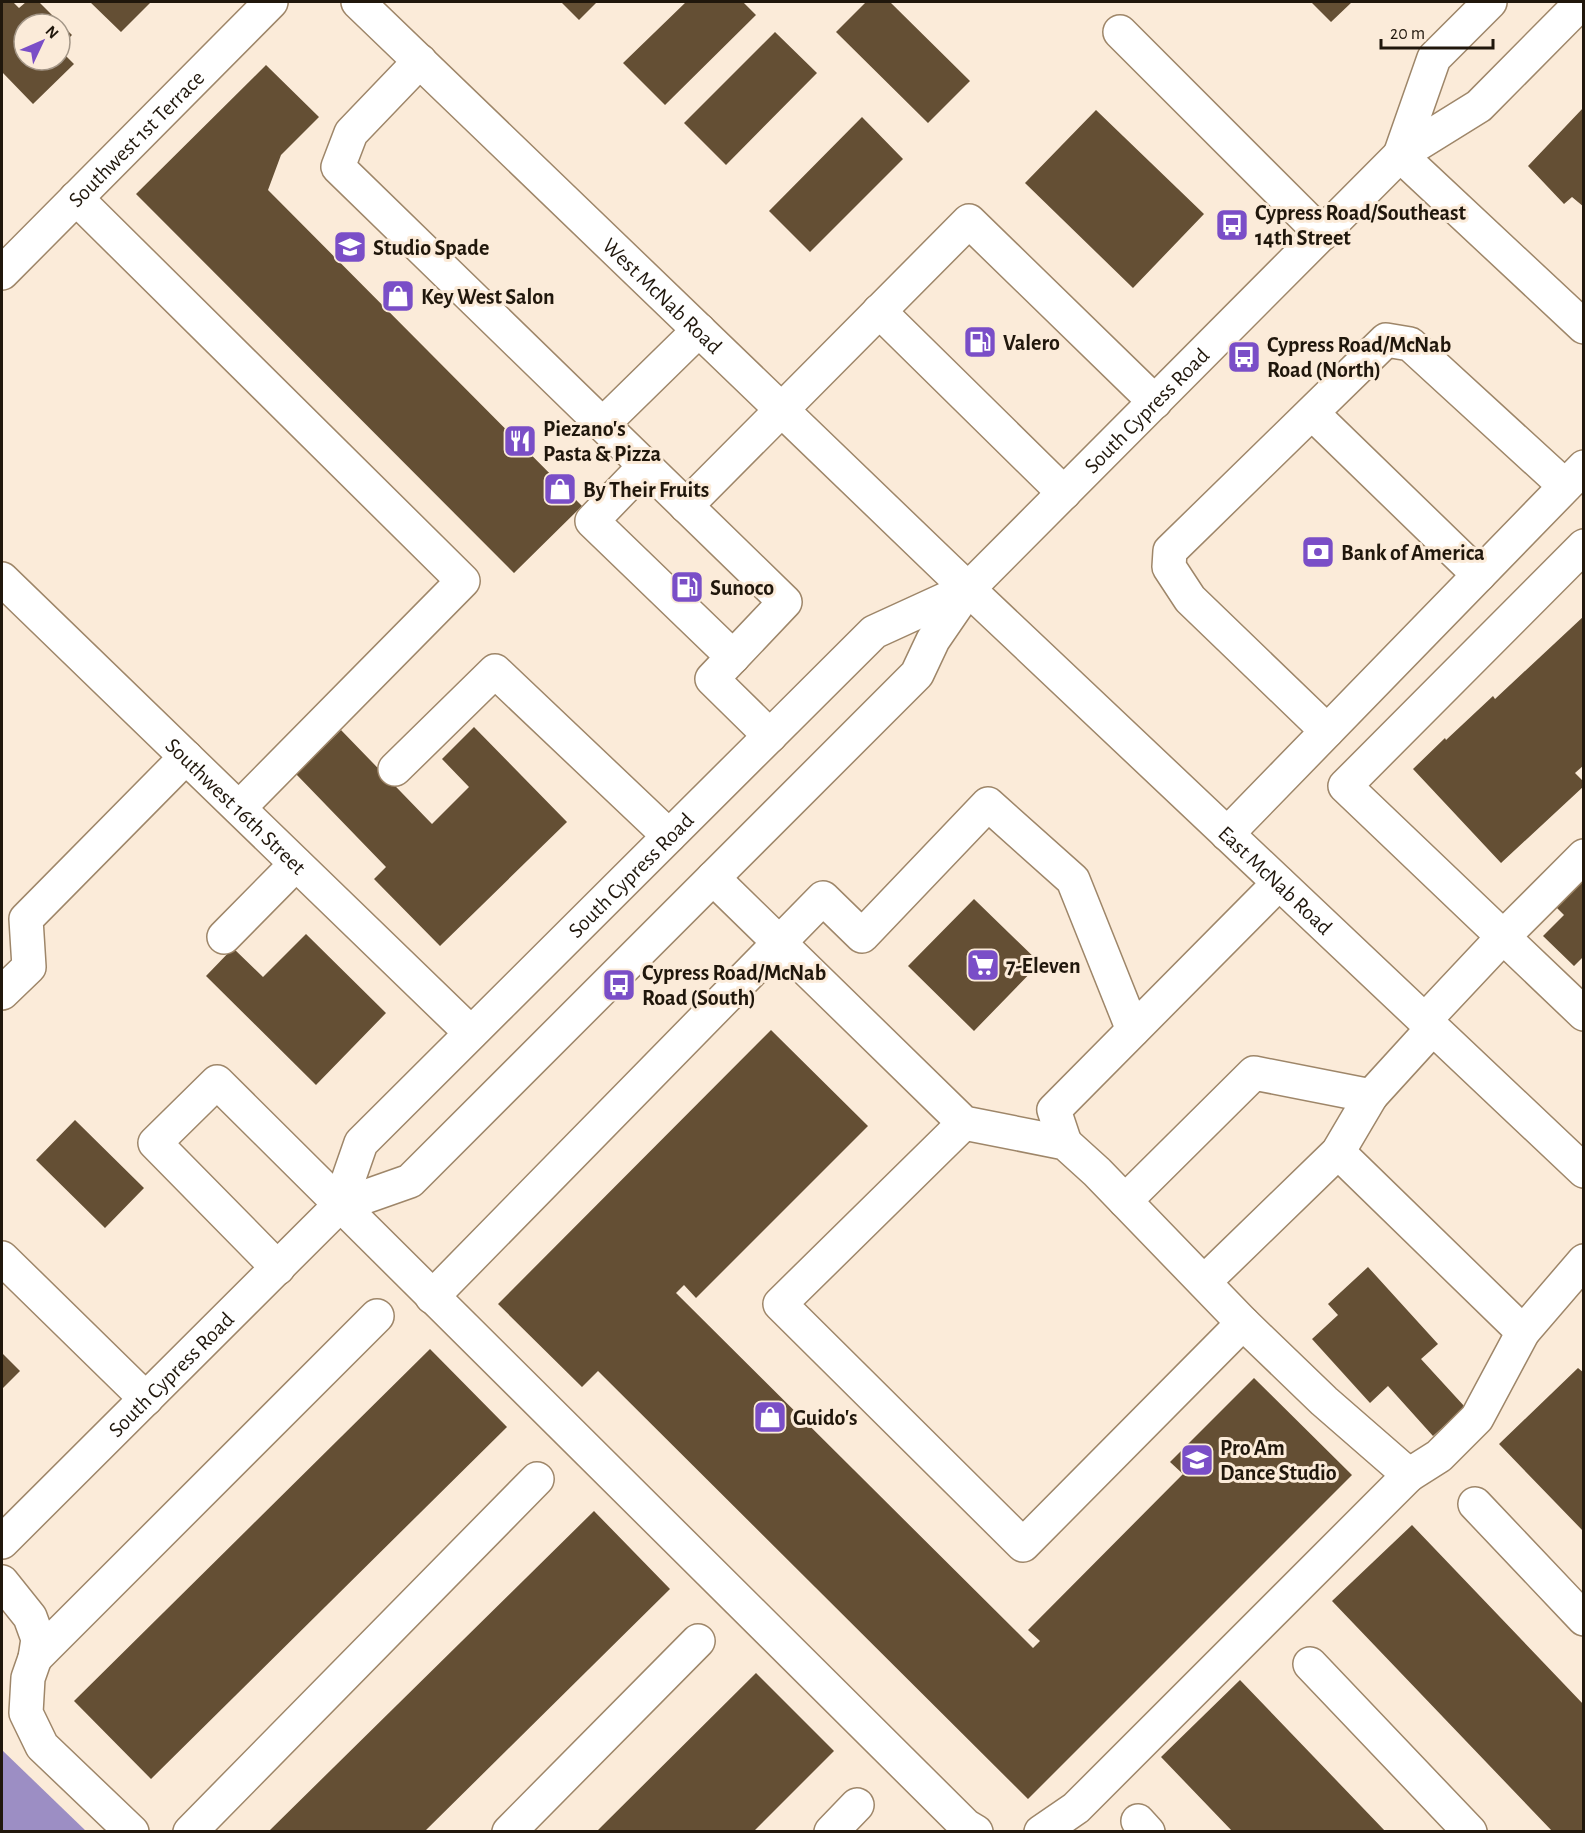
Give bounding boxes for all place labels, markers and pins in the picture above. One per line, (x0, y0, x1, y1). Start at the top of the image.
place label: Cypress Road/Southeast 14th Street (1255, 202, 1467, 249)
bus stop icon: Cypress Road/Southeast 14th Street (1214, 207, 1250, 243)
school or university icon: Studio Spade (332, 229, 368, 265)
place label: Studio Spade (373, 237, 489, 259)
shop icon: Key West Salon (380, 278, 416, 314)
place label: Key West Salon (421, 286, 555, 309)
fuel station icon: Valero (962, 324, 998, 360)
place label: Valero (1003, 332, 1060, 354)
place label: Cypress Road/McNab Road (North) (1267, 334, 1451, 381)
bus stop icon: Cypress Road/McNab Road (North) (1226, 339, 1262, 375)
place label: Piezano's Pasta & Pizza (543, 418, 662, 465)
restaurant icon: Piezano's Pasta & Pizza (502, 423, 538, 459)
shop icon: By Their Fruits (542, 471, 578, 507)
place label: By Their Fruits (583, 479, 709, 502)
bank icon: Bank of America (1300, 534, 1336, 570)
place label: Bank of America (1341, 542, 1485, 564)
fuel station icon: Sunoco (669, 569, 705, 605)
place label: Sunoco (710, 577, 774, 599)
supermarket icon: 7-Eleven (965, 947, 1001, 983)
place label: 7-Eleven (1006, 955, 1081, 977)
place label: Cypress Road/McNab Road (South) (642, 962, 826, 1009)
bus stop icon: Cypress Road/McNab Road (South) (601, 967, 637, 1003)
shop icon: Guido's (752, 1399, 788, 1435)
place label: Guido's (793, 1407, 858, 1429)
place label: Pro Am Dance Studio (1220, 1437, 1337, 1484)
school or university icon: Pro Am Dance Studio (1179, 1442, 1215, 1478)

